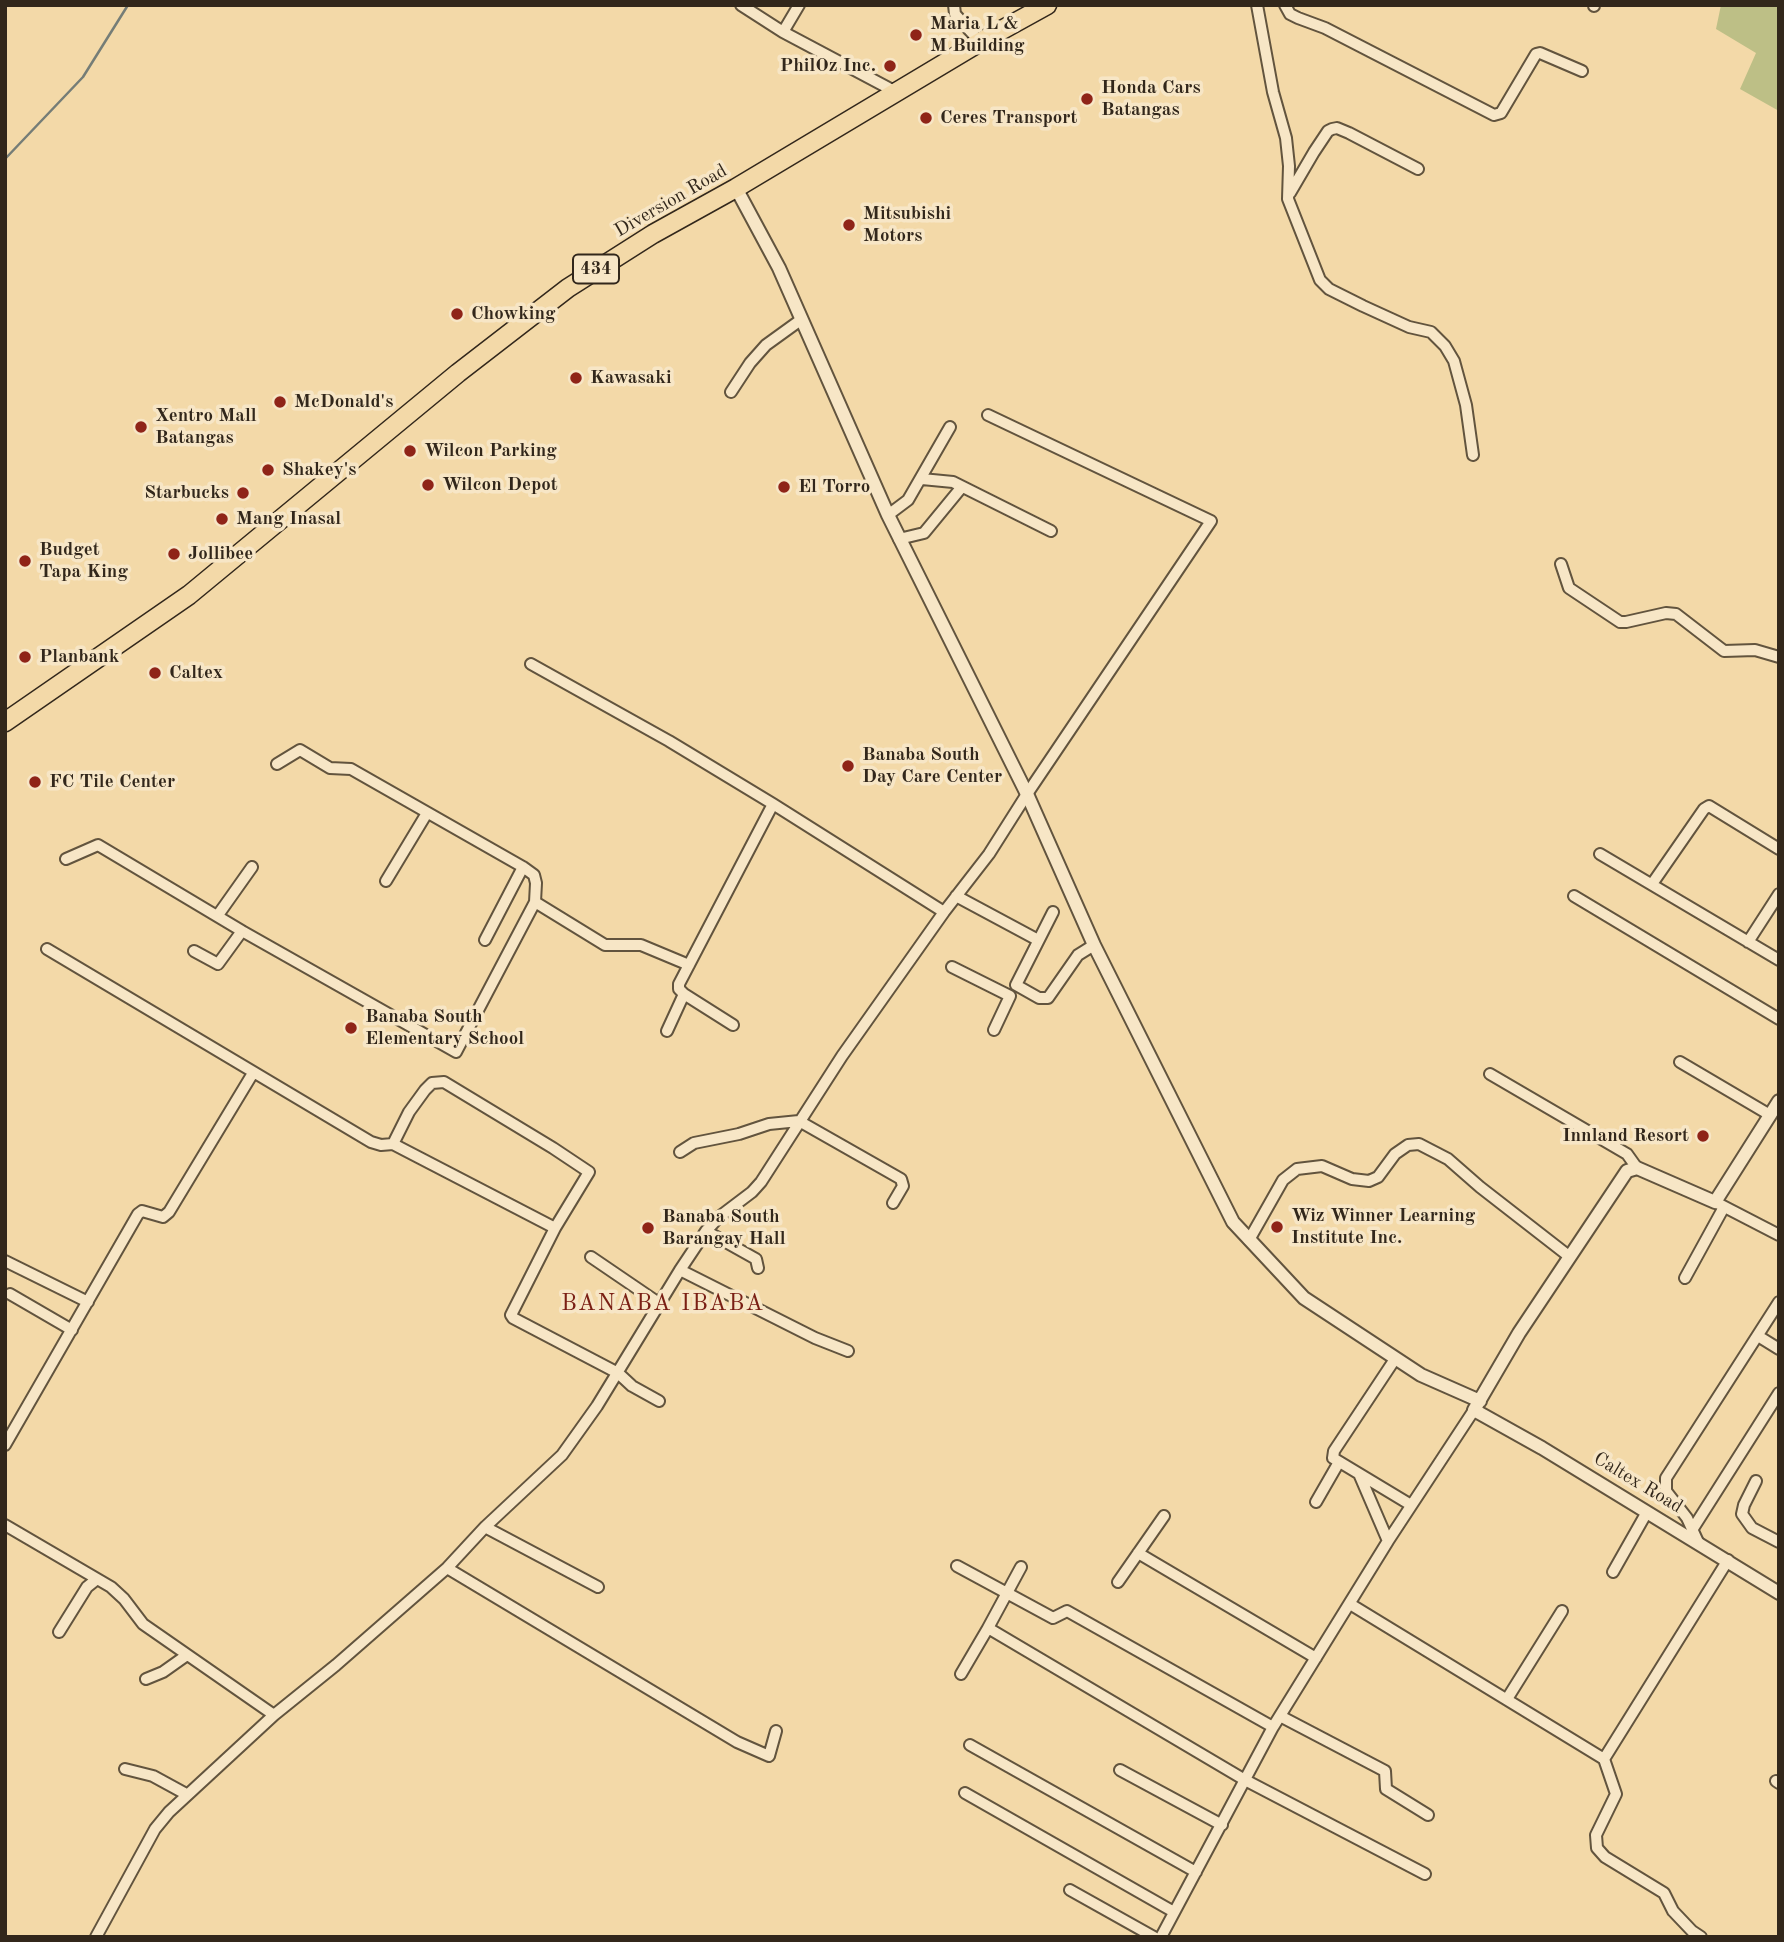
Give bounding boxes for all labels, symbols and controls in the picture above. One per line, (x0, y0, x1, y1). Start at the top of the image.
place label: Maria L & M Building (930, 13, 1025, 57)
marker: Maria L & M Building (908, 27, 924, 43)
place label: PhilOz Inc. (780, 55, 876, 77)
marker: PhilOz Inc. (882, 58, 898, 74)
place label: Honda Cars Batangas (1101, 77, 1201, 121)
marker: Honda Cars Batangas (1079, 91, 1095, 107)
place label: Ceres Transport (940, 107, 1078, 129)
marker: Ceres Transport (918, 110, 934, 126)
street label: Diversion Road (611, 160, 731, 242)
place label: Mitsubishi Motors (863, 203, 951, 247)
marker: Mitsubishi Motors (841, 217, 857, 233)
road number: 434 (573, 255, 619, 284)
place label: Chowking (471, 303, 556, 325)
marker: Chowking (449, 306, 465, 322)
place label: Kawasaki (590, 367, 672, 389)
marker: Kawasaki (568, 370, 584, 386)
place label: McDonald's (294, 391, 393, 413)
marker: McDonald's (272, 394, 288, 410)
place label: Xentro Mall Batangas (155, 405, 257, 449)
marker: Xentro Mall Batangas (133, 419, 149, 435)
place label: Wilcon Parking (424, 440, 557, 462)
marker: Wilcon Parking (402, 443, 418, 459)
place label: Shakey's (282, 459, 356, 481)
marker: Shakey's (260, 462, 276, 478)
place label: Wilcon Depot (442, 474, 558, 496)
place label: El Torro (798, 476, 870, 498)
marker: Wilcon Depot (420, 477, 436, 493)
marker: El Torro (776, 479, 792, 495)
place label: Starbucks (144, 482, 229, 504)
marker: Starbucks (235, 485, 251, 501)
place label: Mang Inasal (236, 508, 341, 530)
marker: Mang Inasal (214, 511, 230, 527)
place label: Budget Tapa King (39, 539, 128, 583)
place label: Jollibee (188, 543, 253, 565)
marker: Jollibee (166, 546, 182, 562)
marker: Budget Tapa King (17, 553, 33, 569)
place label: Planbank (39, 646, 119, 668)
marker: Planbank (17, 649, 33, 665)
place label: Caltex (169, 662, 223, 684)
marker: Caltex (147, 665, 163, 681)
place label: Banaba South Day Care Center (862, 744, 1002, 788)
marker: Banaba South Day Care Center (840, 758, 856, 774)
place label: FC Tile Center (49, 771, 175, 793)
marker: FC Tile Center (27, 774, 43, 790)
place label: Banaba South Elementary School (365, 1006, 524, 1050)
marker: Banaba South Elementary School (343, 1020, 359, 1036)
place label: Innland Resort (1562, 1125, 1689, 1147)
marker: Innland Resort (1695, 1128, 1711, 1144)
place label: Wiz Winner Learning Institute Inc. (1291, 1205, 1475, 1249)
place label: Banaba South Barangay Hall (662, 1206, 786, 1250)
marker: Wiz Winner Learning Institute Inc. (1269, 1219, 1285, 1235)
marker: Banaba South Barangay Hall (640, 1220, 656, 1236)
district label: BANABA IBABA (562, 1290, 764, 1318)
street label: Caltex Road (1589, 1447, 1687, 1519)

